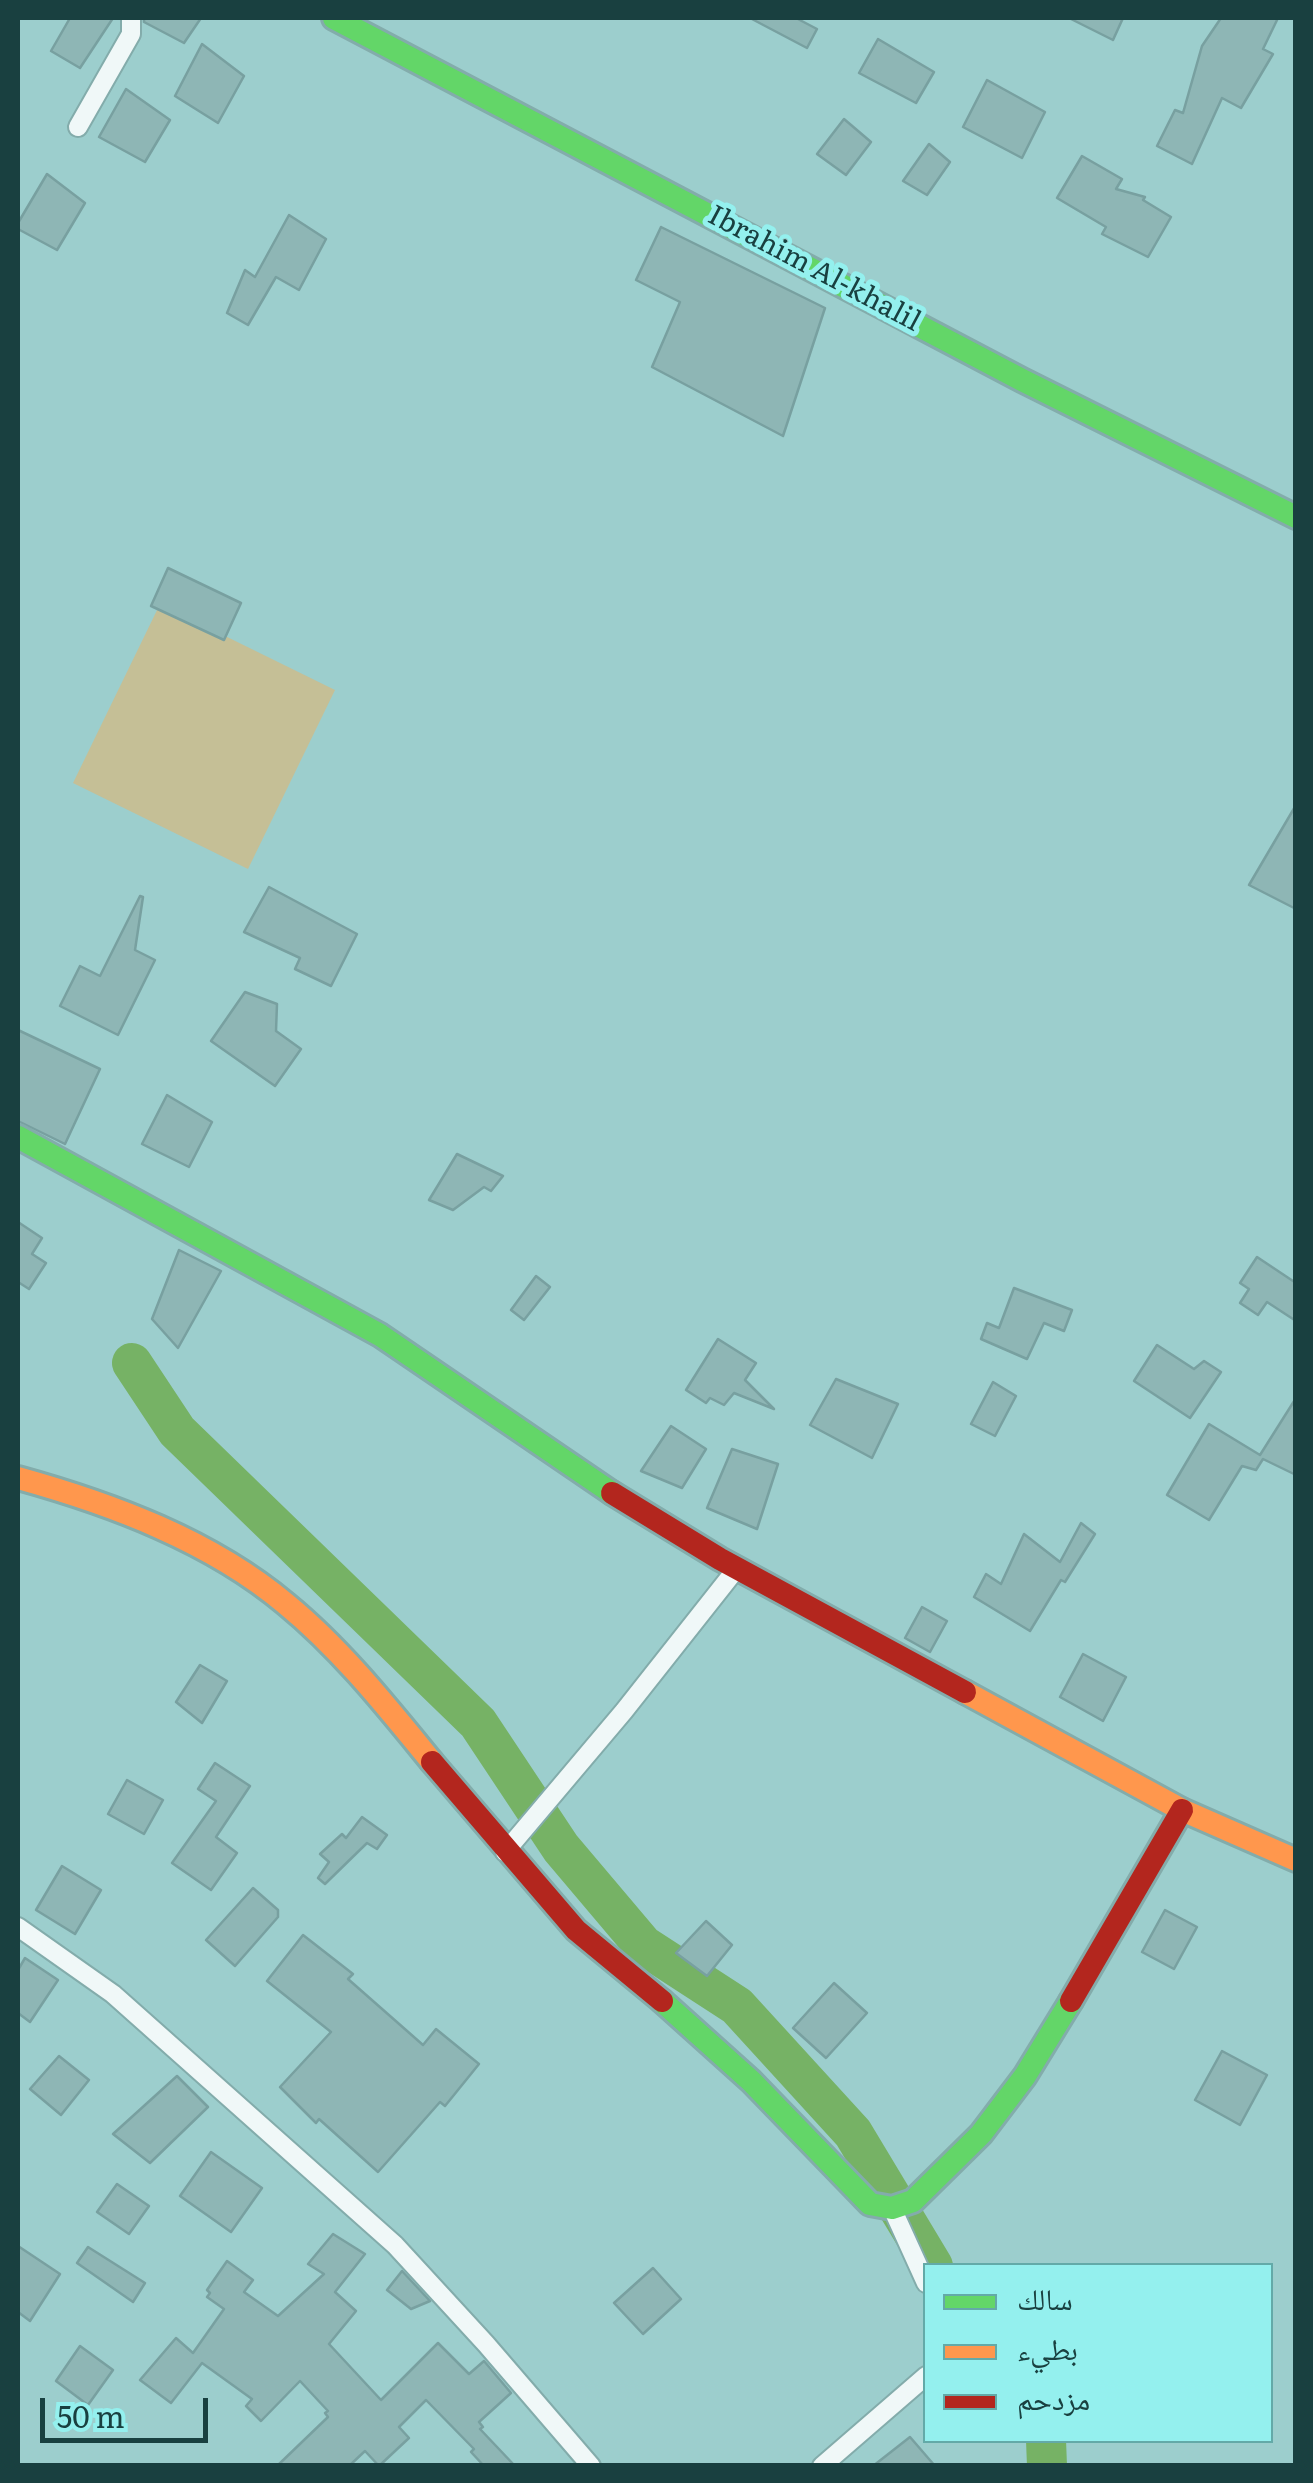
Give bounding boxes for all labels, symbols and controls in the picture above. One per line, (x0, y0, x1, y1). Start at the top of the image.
street label: Ibrahim Al-khalil (702, 199, 926, 339)
legend (923, 2263, 1273, 2443)
text: سالك (1017, 2275, 1073, 2319)
text: بطيء (1017, 2325, 1078, 2369)
text: مزدحم (1017, 2375, 1090, 2419)
scale bar (45, 2378, 212, 2440)
text: 50 m (57, 2393, 125, 2437)

